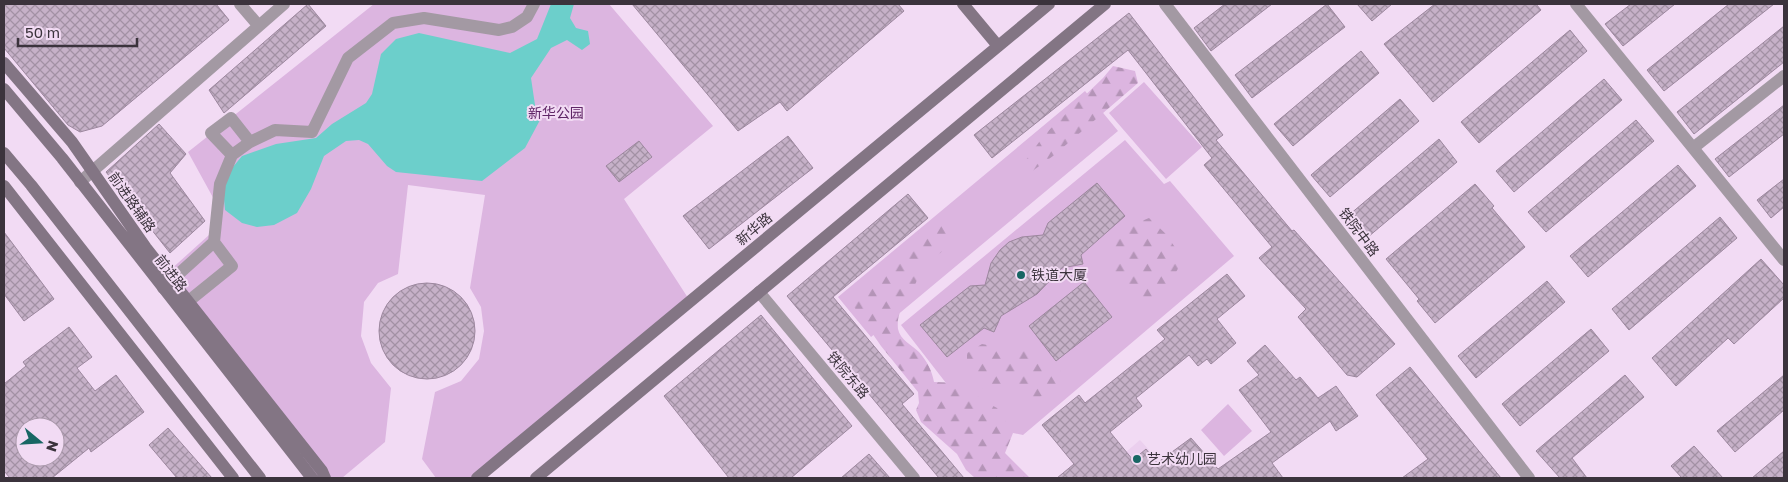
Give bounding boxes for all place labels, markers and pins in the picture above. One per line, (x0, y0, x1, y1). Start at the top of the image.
place label: 铁道大厦 (1031, 266, 1087, 283)
marker: 铁道大厦 (1015, 269, 1027, 281)
place label: 艺术幼儿园 (1147, 450, 1217, 467)
marker: 艺术幼儿园 (1131, 453, 1143, 465)

